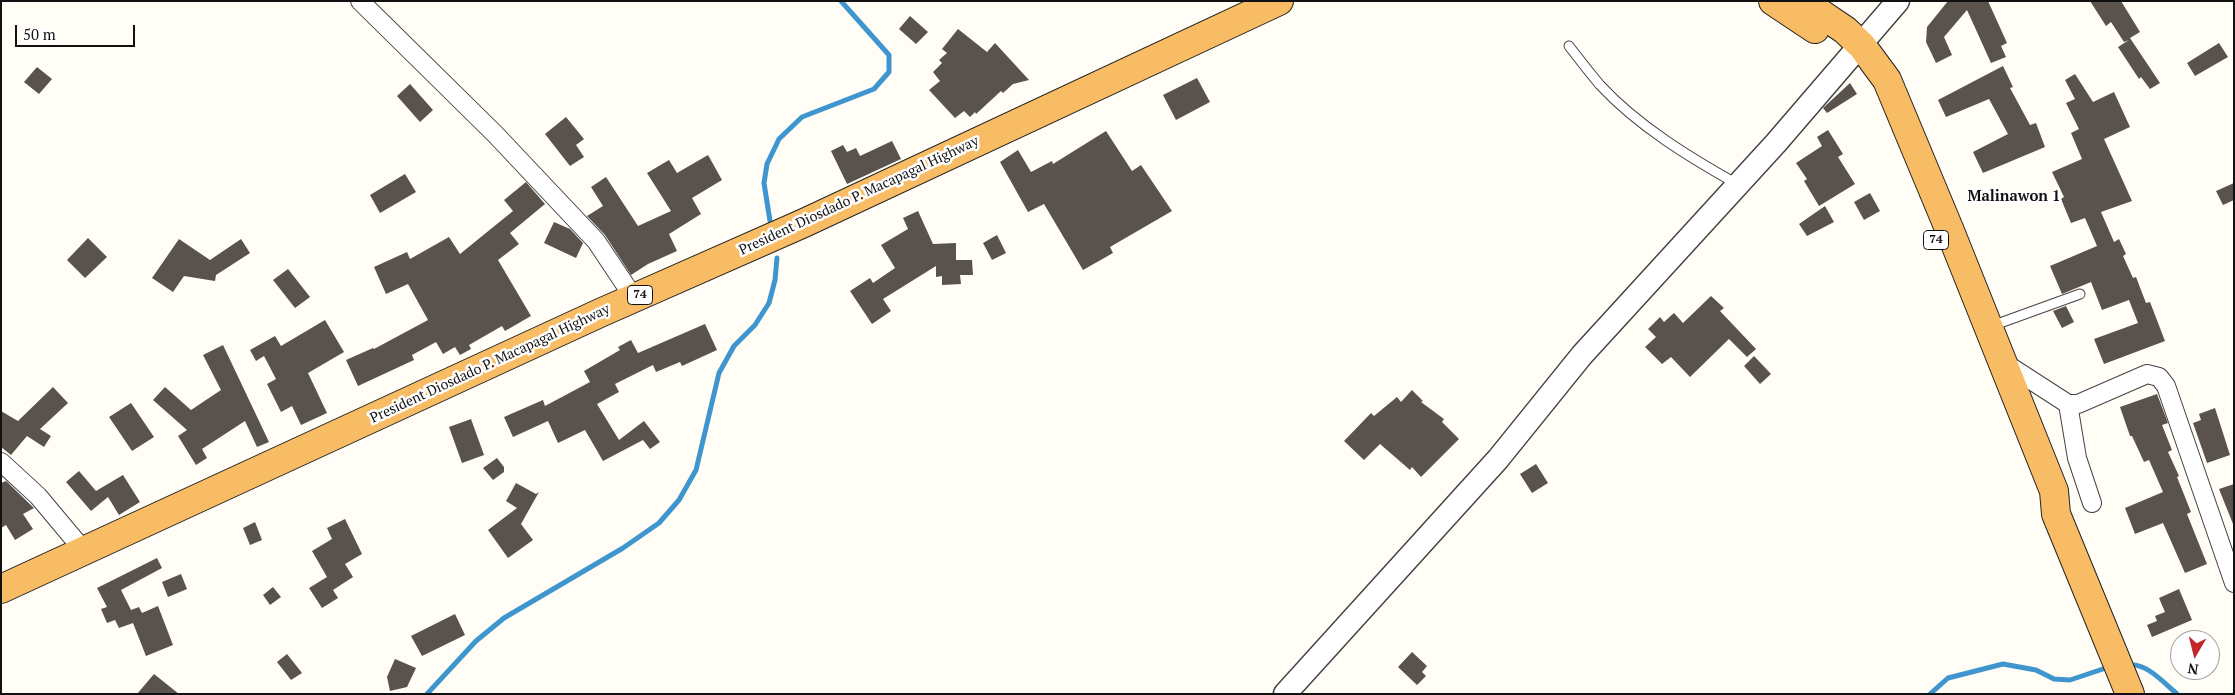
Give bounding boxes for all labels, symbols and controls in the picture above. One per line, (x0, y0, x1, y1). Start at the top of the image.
scale bar (18, 15, 138, 47)
text: 50 m (23, 24, 56, 44)
street label: President Diosdado P. Macapagal Highway (736, 133, 982, 259)
district label: Malinawon 1 (1968, 188, 2060, 206)
road number: 74 (1924, 230, 1948, 250)
road number: 74 (628, 286, 652, 304)
street label: President Diosdado P. Macapagal Highway (367, 301, 613, 427)
north arrow (2170, 630, 2220, 680)
text: N (2186, 659, 2200, 680)

